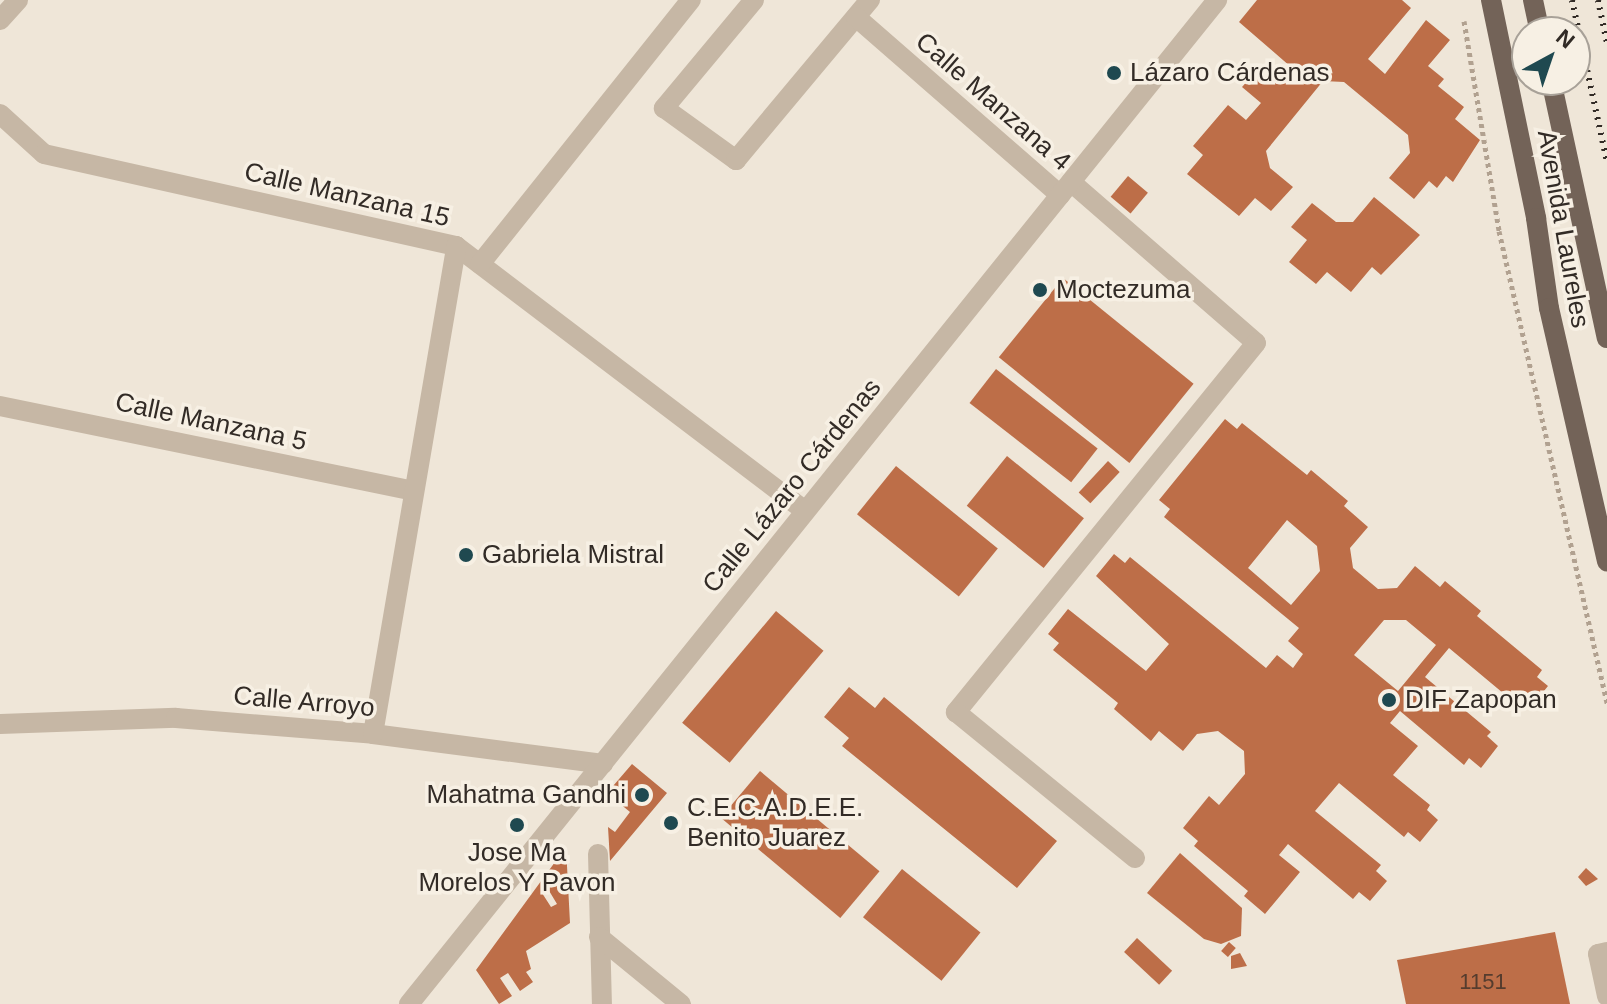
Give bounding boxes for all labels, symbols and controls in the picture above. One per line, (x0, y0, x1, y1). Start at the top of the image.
north arrow (1511, 16, 1591, 96)
text: N (1551, 24, 1580, 53)
street label: Calle Manzana 4 (909, 26, 1077, 178)
place label: Lázaro Cárdenas (1130, 57, 1329, 89)
marker: Lázaro Cárdenas (1105, 64, 1123, 82)
street label: Avenida Laureles (1530, 128, 1596, 330)
street label: Calle Manzana 15 (241, 156, 453, 234)
place label: Moctezuma (1056, 274, 1190, 306)
marker: Moctezuma (1031, 281, 1049, 299)
street label: Calle Lázaro Cárdenas (696, 373, 888, 599)
street label: Calle Manzana 5 (112, 386, 310, 458)
place label: Gabriela Mistral (482, 539, 664, 571)
marker: Gabriela Mistral (457, 546, 475, 564)
street label: Calle Arroyo (231, 680, 377, 724)
place label: DIF Zapopan (1405, 684, 1557, 716)
marker: DIF Zapopan (1380, 691, 1398, 709)
place label: Mahatma Gandhi (427, 779, 626, 811)
marker: Mahatma Gandhi (633, 786, 651, 804)
place label: C.E.C.A.D.E.E. Benito Juarez (687, 792, 863, 854)
marker: C.E.C.A.D.E.E. Benito Juarez (662, 814, 680, 832)
marker: Jose Ma Morelos Y Pavon (508, 816, 526, 834)
place label: Jose Ma Morelos Y Pavon (418, 837, 616, 898)
house number: 1151 (1459, 969, 1507, 995)

